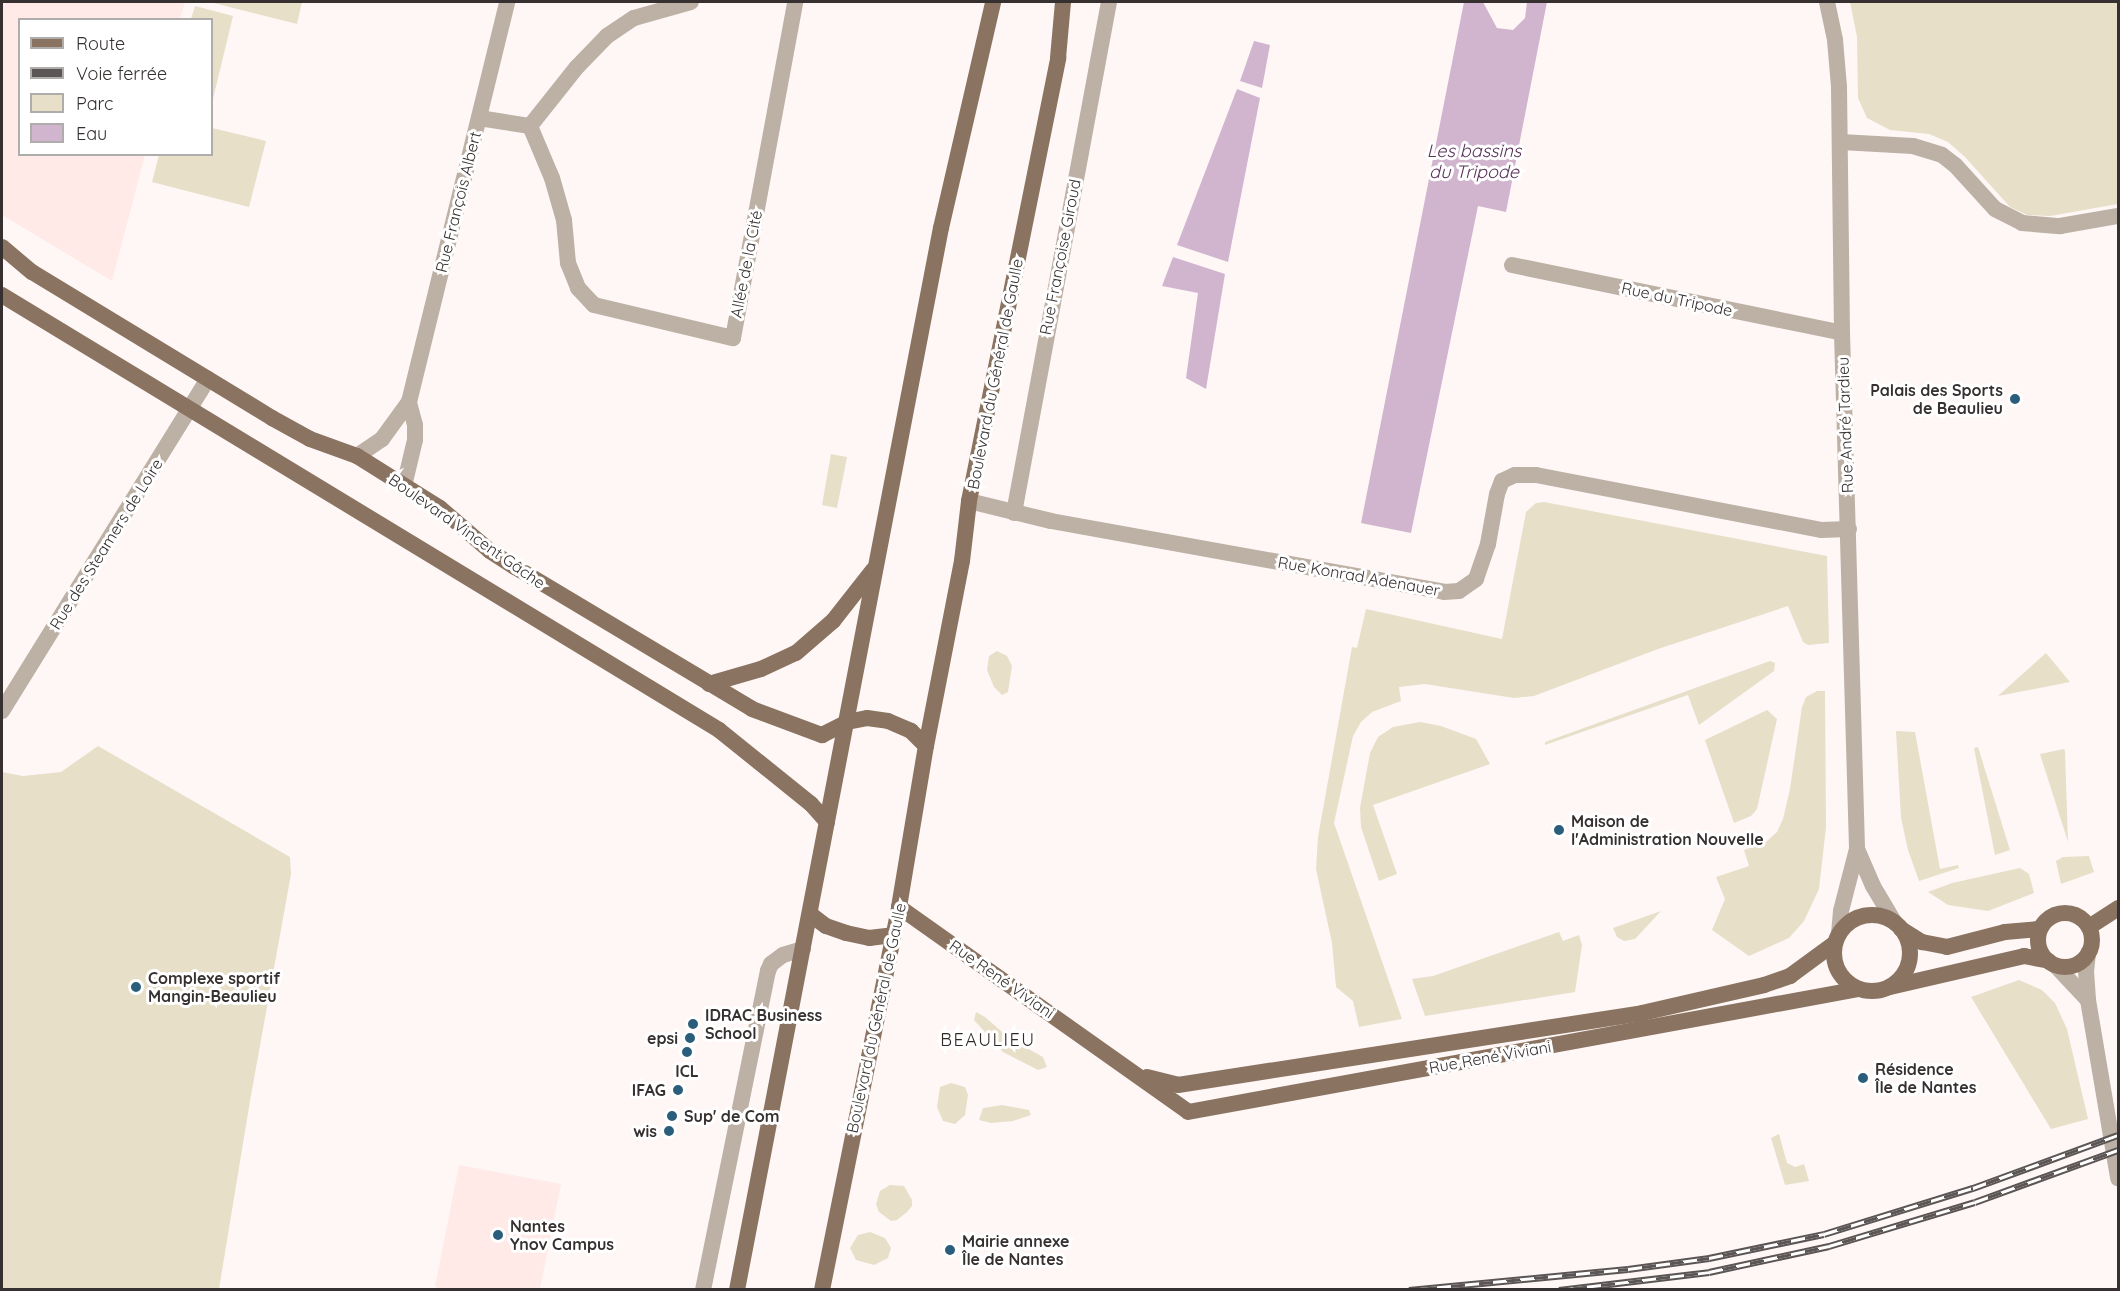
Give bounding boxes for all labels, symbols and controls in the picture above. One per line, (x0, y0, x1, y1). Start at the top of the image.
legend (18, 18, 213, 156)
text: Route (76, 32, 125, 55)
text: Voie ferrée (76, 62, 167, 85)
text: Parc (76, 92, 113, 115)
text: Eau (76, 122, 107, 145)
street label: Rue François Albert (431, 130, 485, 274)
water label: Les bassins du Tripode (1427, 141, 1521, 184)
street label: Rue Françoise Giroud (1036, 178, 1084, 336)
street label: Allée de la Cité (726, 209, 766, 319)
street label: Boulevard du Général de Gaulle (963, 257, 1027, 491)
street label: Rue du Tripode (1620, 278, 1734, 320)
street label: Rue André Tardieu (1833, 356, 1857, 494)
place label: Palais des Sports de Beaulieu (1870, 380, 2003, 418)
marker: Palais des Sports de Beaulieu (2008, 392, 2022, 406)
street label: Rue des Steamers de Loire (45, 455, 167, 633)
street label: Boulevard Vincent Gâche (385, 470, 549, 592)
street label: Rue Konrad Adenauer (1276, 552, 1442, 600)
place label: Maison de l'Administration Nouvelle (1571, 811, 1764, 849)
marker: Maison de l'Administration Nouvelle (1552, 823, 1566, 837)
street label: Boulevard du Général de Gaulle (842, 901, 910, 1135)
street label: Rue René Viviani (946, 936, 1058, 1022)
place label: Complexe sportif Mangin-Beaulieu (148, 968, 280, 1006)
marker: Complexe sportif Mangin-Beaulieu (129, 980, 143, 994)
place label: IDRAC Business School (705, 1005, 822, 1043)
marker: IDRAC Business School (686, 1017, 700, 1031)
place label: epsi (647, 1028, 678, 1048)
district label: BEAULIEU (940, 1029, 1036, 1051)
marker: epsi (683, 1031, 697, 1045)
street label: Rue René Viviani (1427, 1037, 1553, 1077)
marker: ICL (680, 1045, 694, 1059)
place label: Résidence Île de Nantes (1875, 1059, 1976, 1097)
place label: ICL (675, 1061, 699, 1081)
marker: Résidence Île de Nantes (1856, 1071, 1870, 1085)
place label: IFAG (632, 1080, 666, 1100)
marker: IFAG (671, 1083, 685, 1097)
place label: Sup' de Com (684, 1106, 780, 1126)
marker: Sup' de Com (665, 1109, 679, 1123)
place label: wis (633, 1121, 657, 1141)
marker: wis (662, 1124, 676, 1138)
place label: Nantes Ynov Campus (510, 1216, 614, 1254)
marker: Nantes Ynov Campus (491, 1228, 505, 1242)
place label: Mairie annexe Île de Nantes (962, 1231, 1069, 1269)
marker: Mairie annexe Île de Nantes (943, 1243, 957, 1257)

